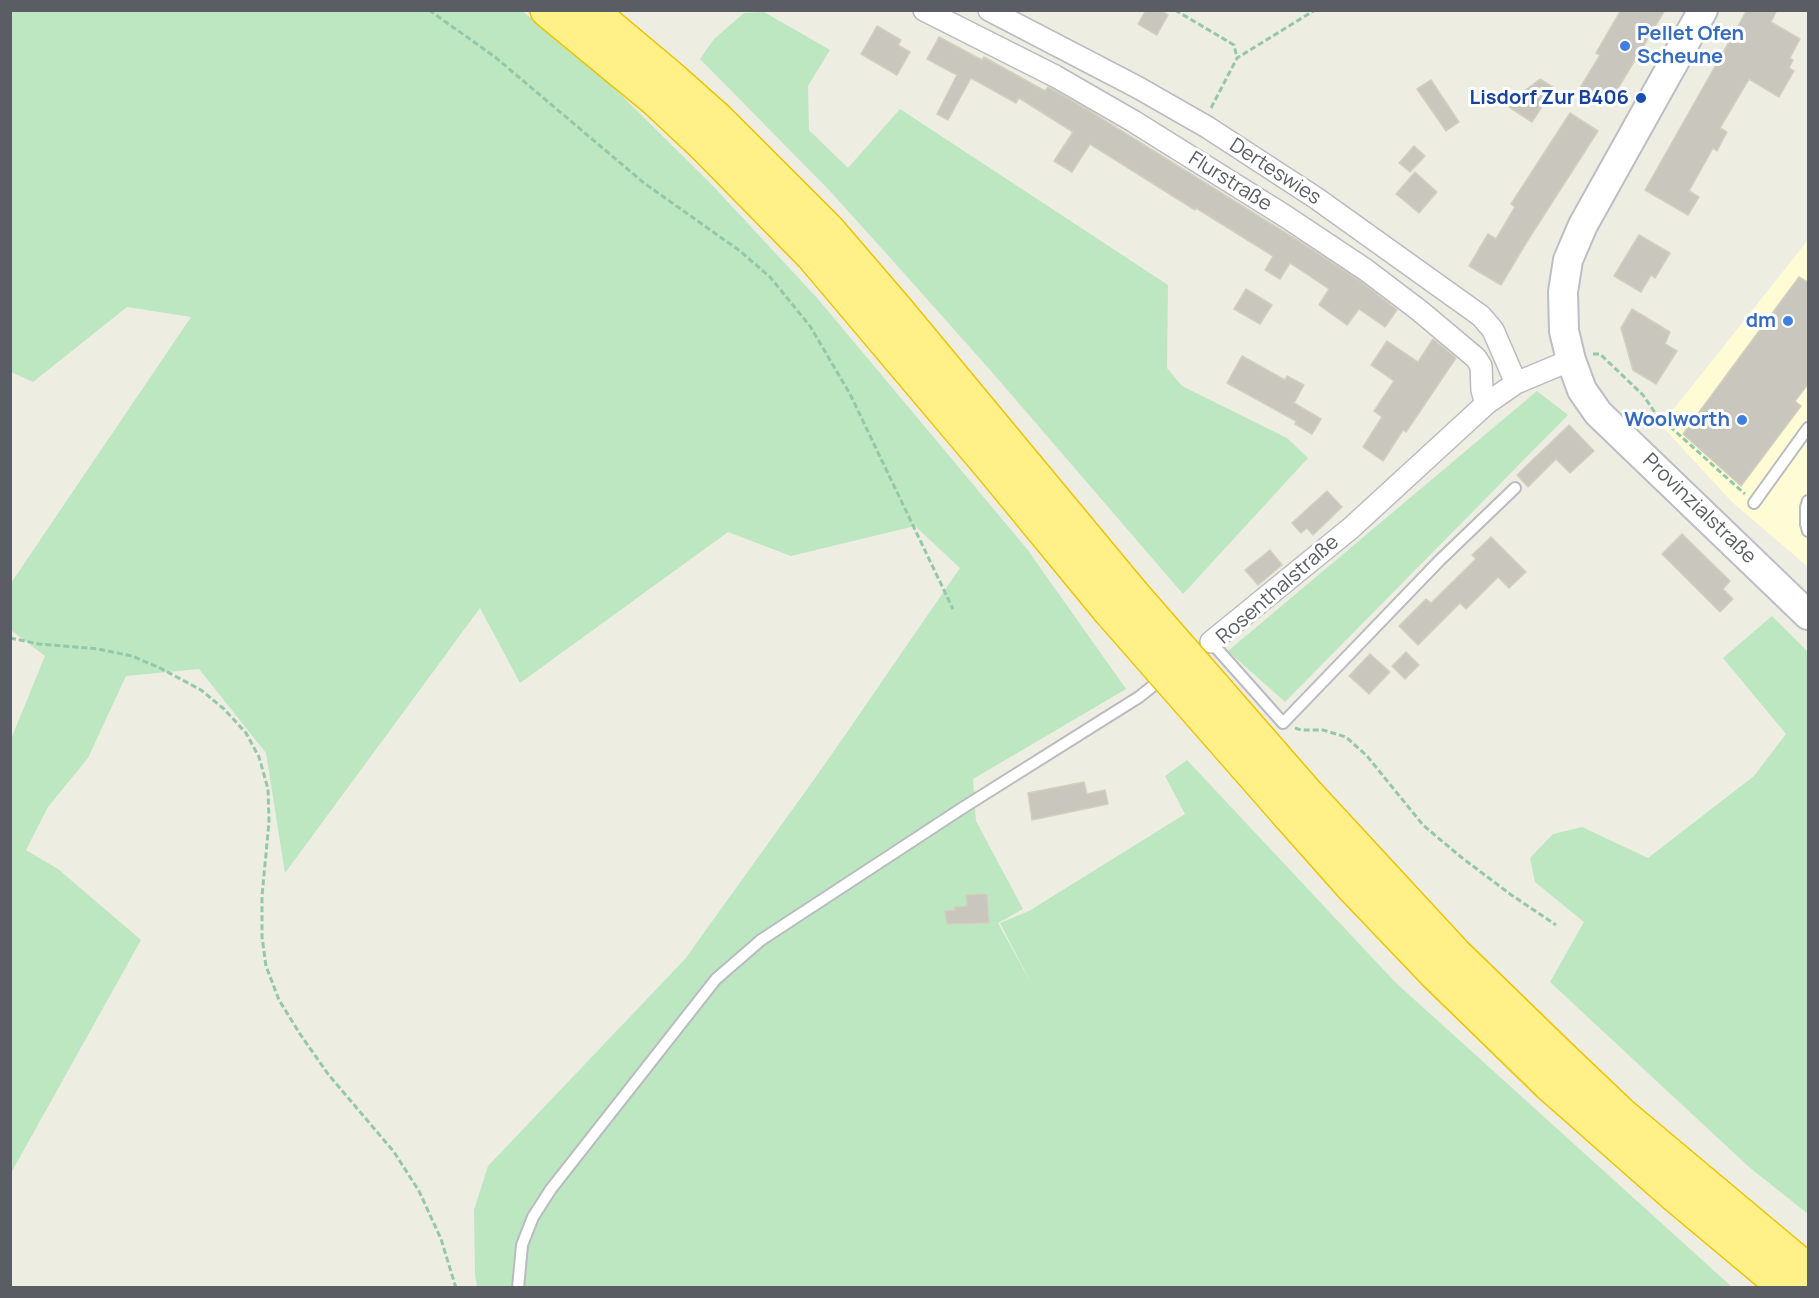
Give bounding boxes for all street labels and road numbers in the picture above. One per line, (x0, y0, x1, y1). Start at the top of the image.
street label: Derteswies (1225, 134, 1325, 210)
street label: Flurstraße (1184, 147, 1276, 217)
street label: Provinzialstraße (1637, 449, 1761, 569)
street label: Rosenthalstraße (1212, 530, 1344, 650)

